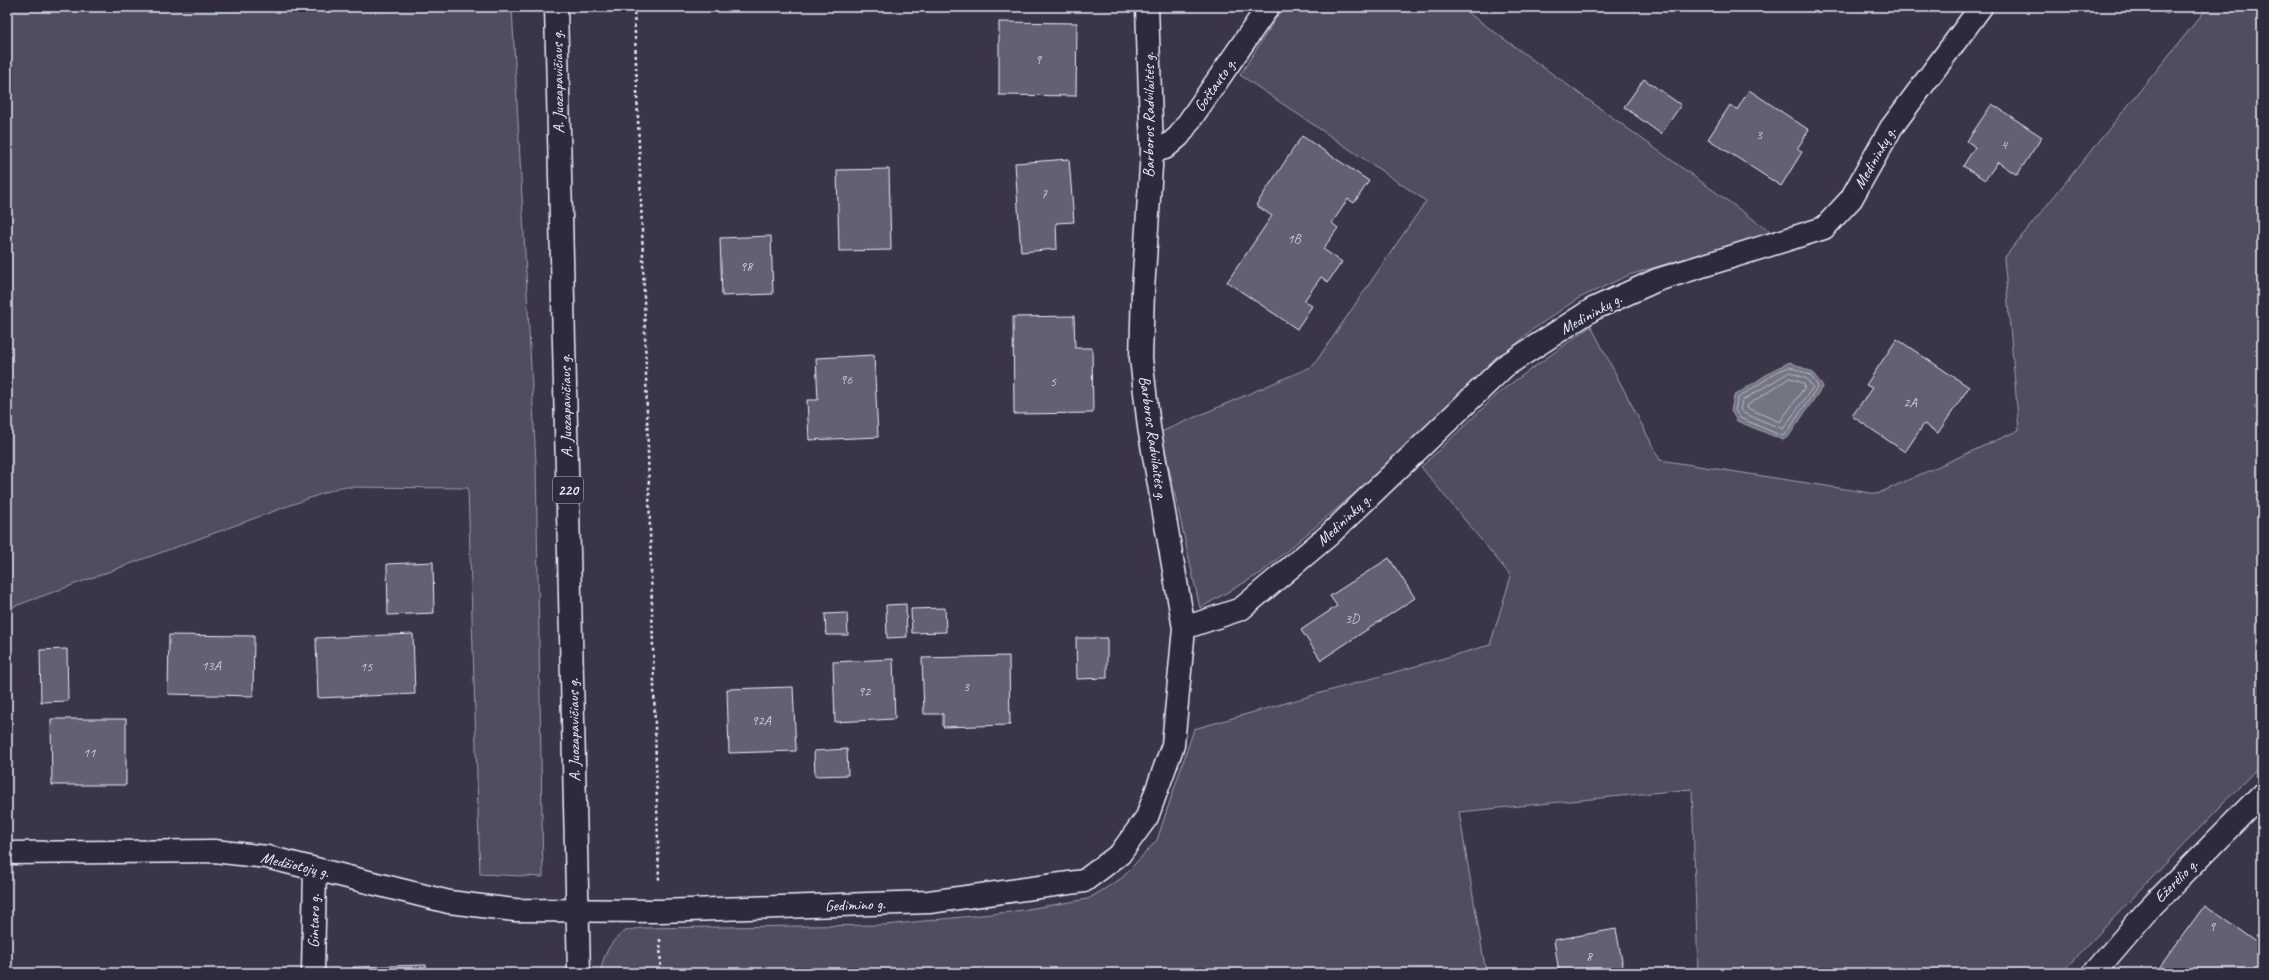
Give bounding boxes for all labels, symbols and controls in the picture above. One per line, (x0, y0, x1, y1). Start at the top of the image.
street label: A. Juozapavičiaus g. (547, 29, 569, 134)
house number: 9 (1035, 51, 1043, 68)
street label: Barboros Radvilaitės g. (1139, 52, 1159, 178)
street label: Goštauto g. (1189, 54, 1241, 116)
street label: Medininkų g. (1849, 123, 1901, 192)
house number: 3 (1756, 126, 1764, 143)
house number: 4 (2001, 136, 2009, 153)
house number: 7 (1041, 185, 1048, 202)
house number: 1B (1287, 230, 1303, 247)
house number: 98 (740, 258, 754, 275)
street label: Medininkų g. (1556, 288, 1626, 339)
street label: A. Juozapavičiaus g. (555, 353, 577, 458)
house number: 96 (840, 371, 853, 388)
house number: 5 (1050, 373, 1057, 390)
street label: Barboros Radvilaitės g. (1134, 375, 1172, 502)
house number: 2A (1903, 394, 1918, 411)
road number: 220 (553, 477, 583, 503)
street label: Medininkų g. (1312, 489, 1376, 550)
house number: 3D (1345, 610, 1361, 627)
house number: 13A (201, 657, 222, 674)
house number: 15 (360, 658, 373, 675)
street label: A. Juozapavičiaus g. (563, 677, 585, 782)
house number: 3 (963, 678, 971, 695)
house number: 92 (858, 683, 872, 700)
house number: 92A (751, 712, 772, 729)
house number: 11 (83, 744, 96, 761)
street label: Medžiotojų g. (259, 847, 332, 883)
street label: Ežerėlio g. (2150, 854, 2203, 907)
street label: Gintaro g. (304, 893, 324, 948)
street label: Gedimino g. (824, 894, 886, 916)
house number: 9 (2209, 918, 2217, 935)
house number: 8 (1586, 948, 1594, 965)

